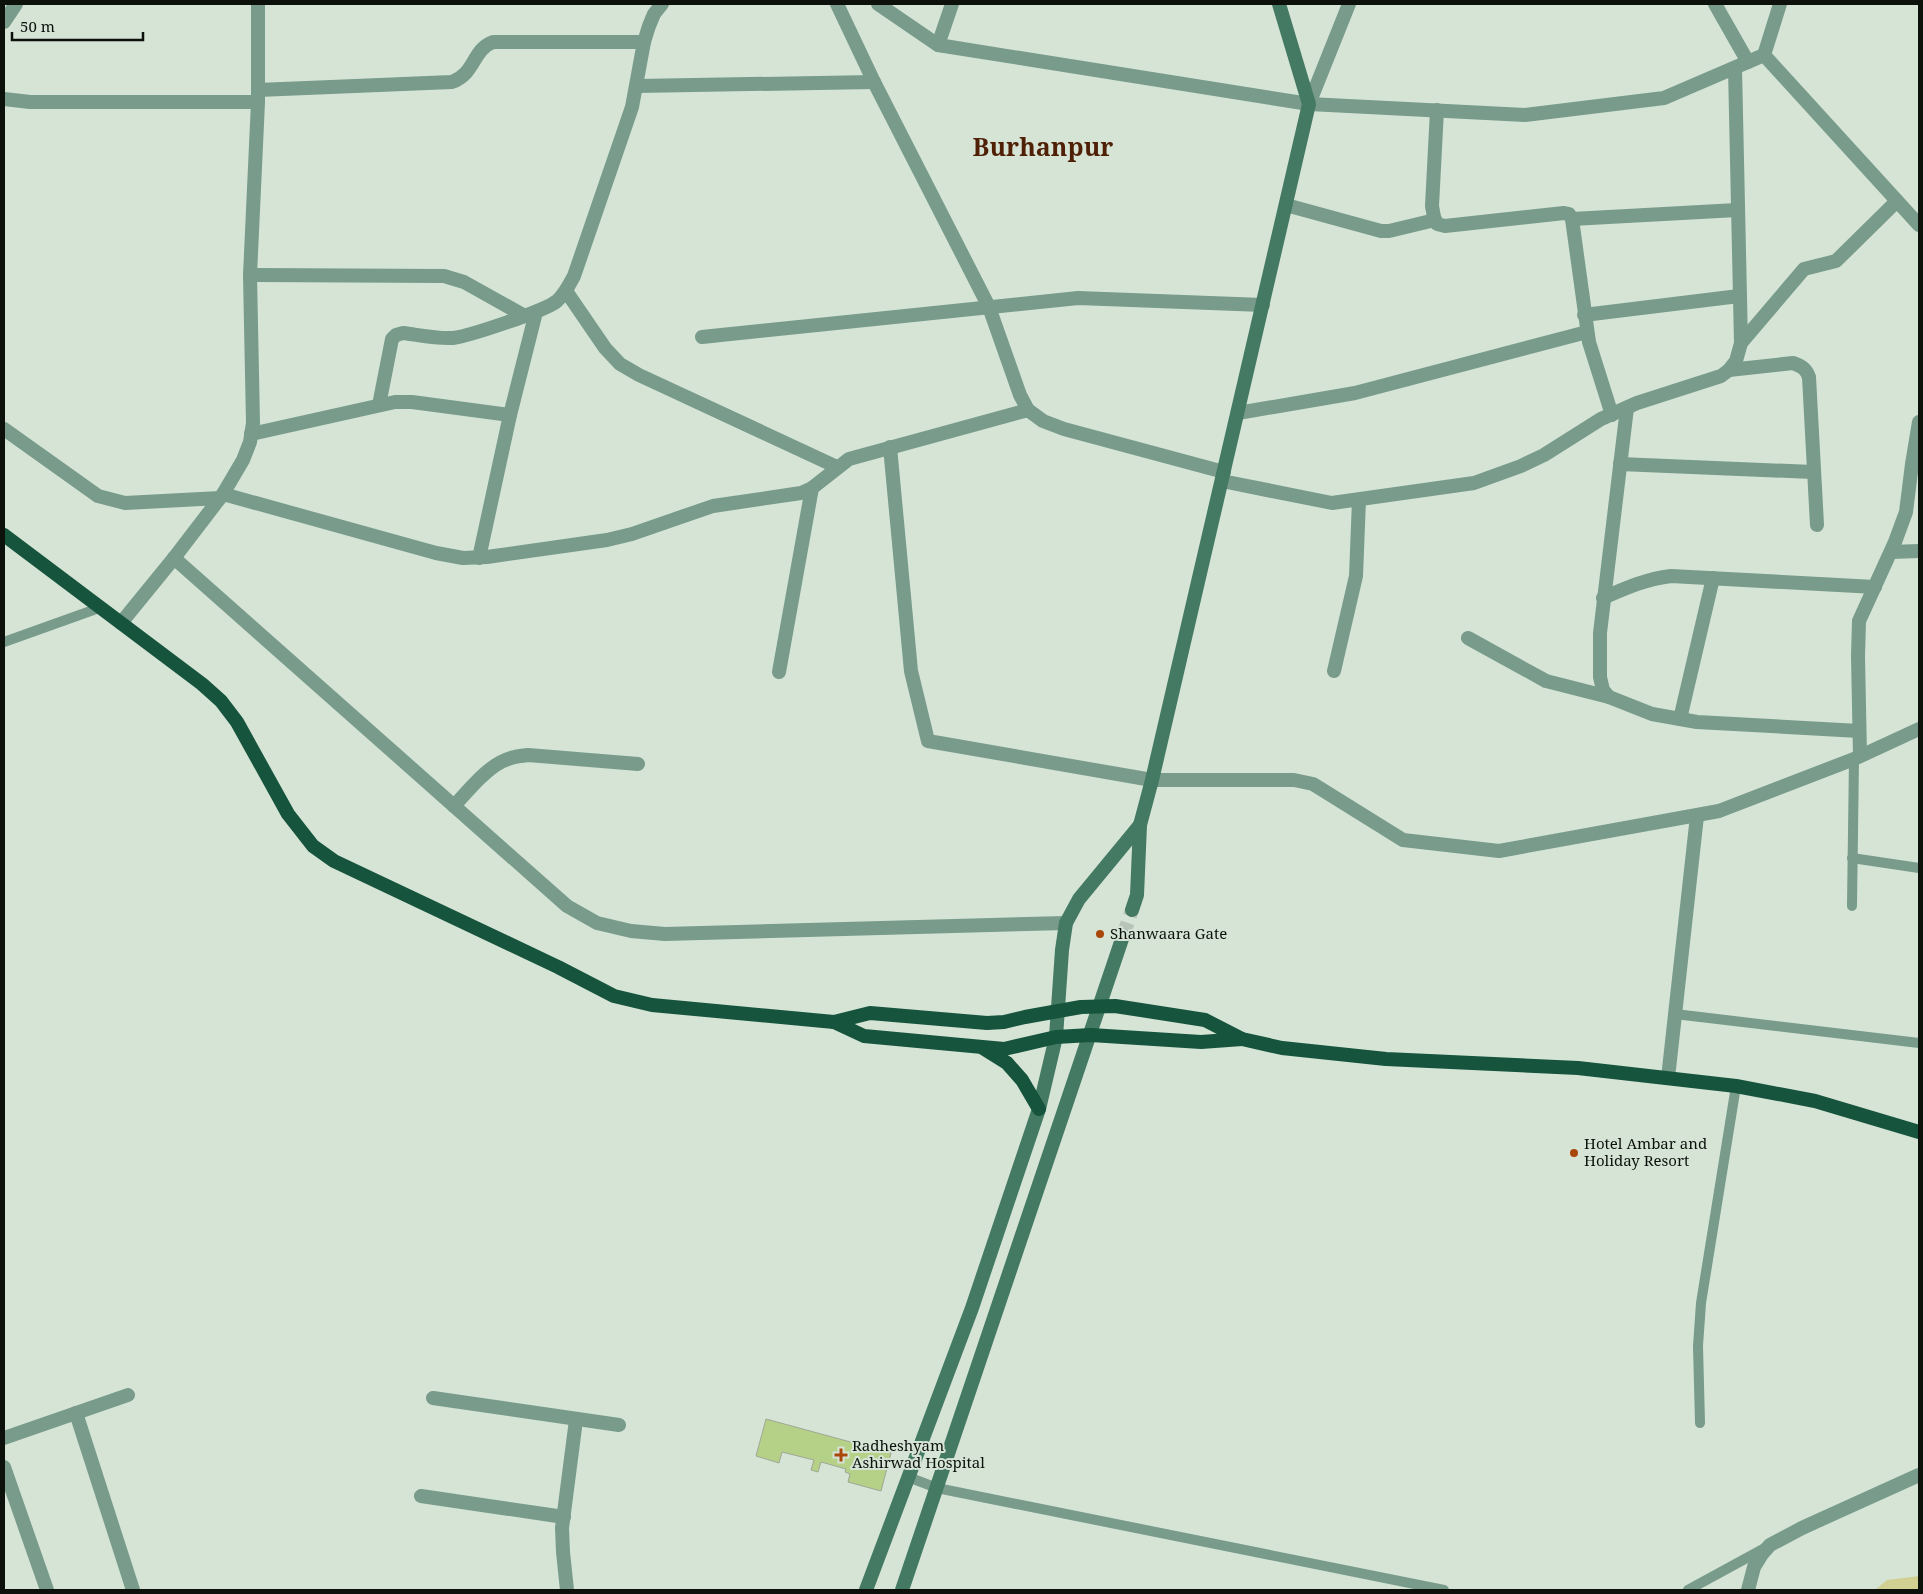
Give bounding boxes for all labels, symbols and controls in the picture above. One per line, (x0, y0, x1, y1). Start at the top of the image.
scale bar (12, 10, 144, 42)
text: 50 m (20, 16, 55, 36)
district label: Burhanpur (973, 129, 1113, 163)
place label: Shanwaara Gate (1110, 923, 1227, 943)
marker: Shanwaara Gate (1094, 928, 1106, 940)
place label: Hotel Ambar and Holiday Resort (1584, 1133, 1707, 1170)
marker: Hotel Ambar and Holiday Resort (1568, 1147, 1580, 1159)
place label: Radheshyam Ashirwad Hospital (852, 1435, 985, 1472)
marker: Radheshyam Ashirwad Hospital (834, 1448, 848, 1462)

